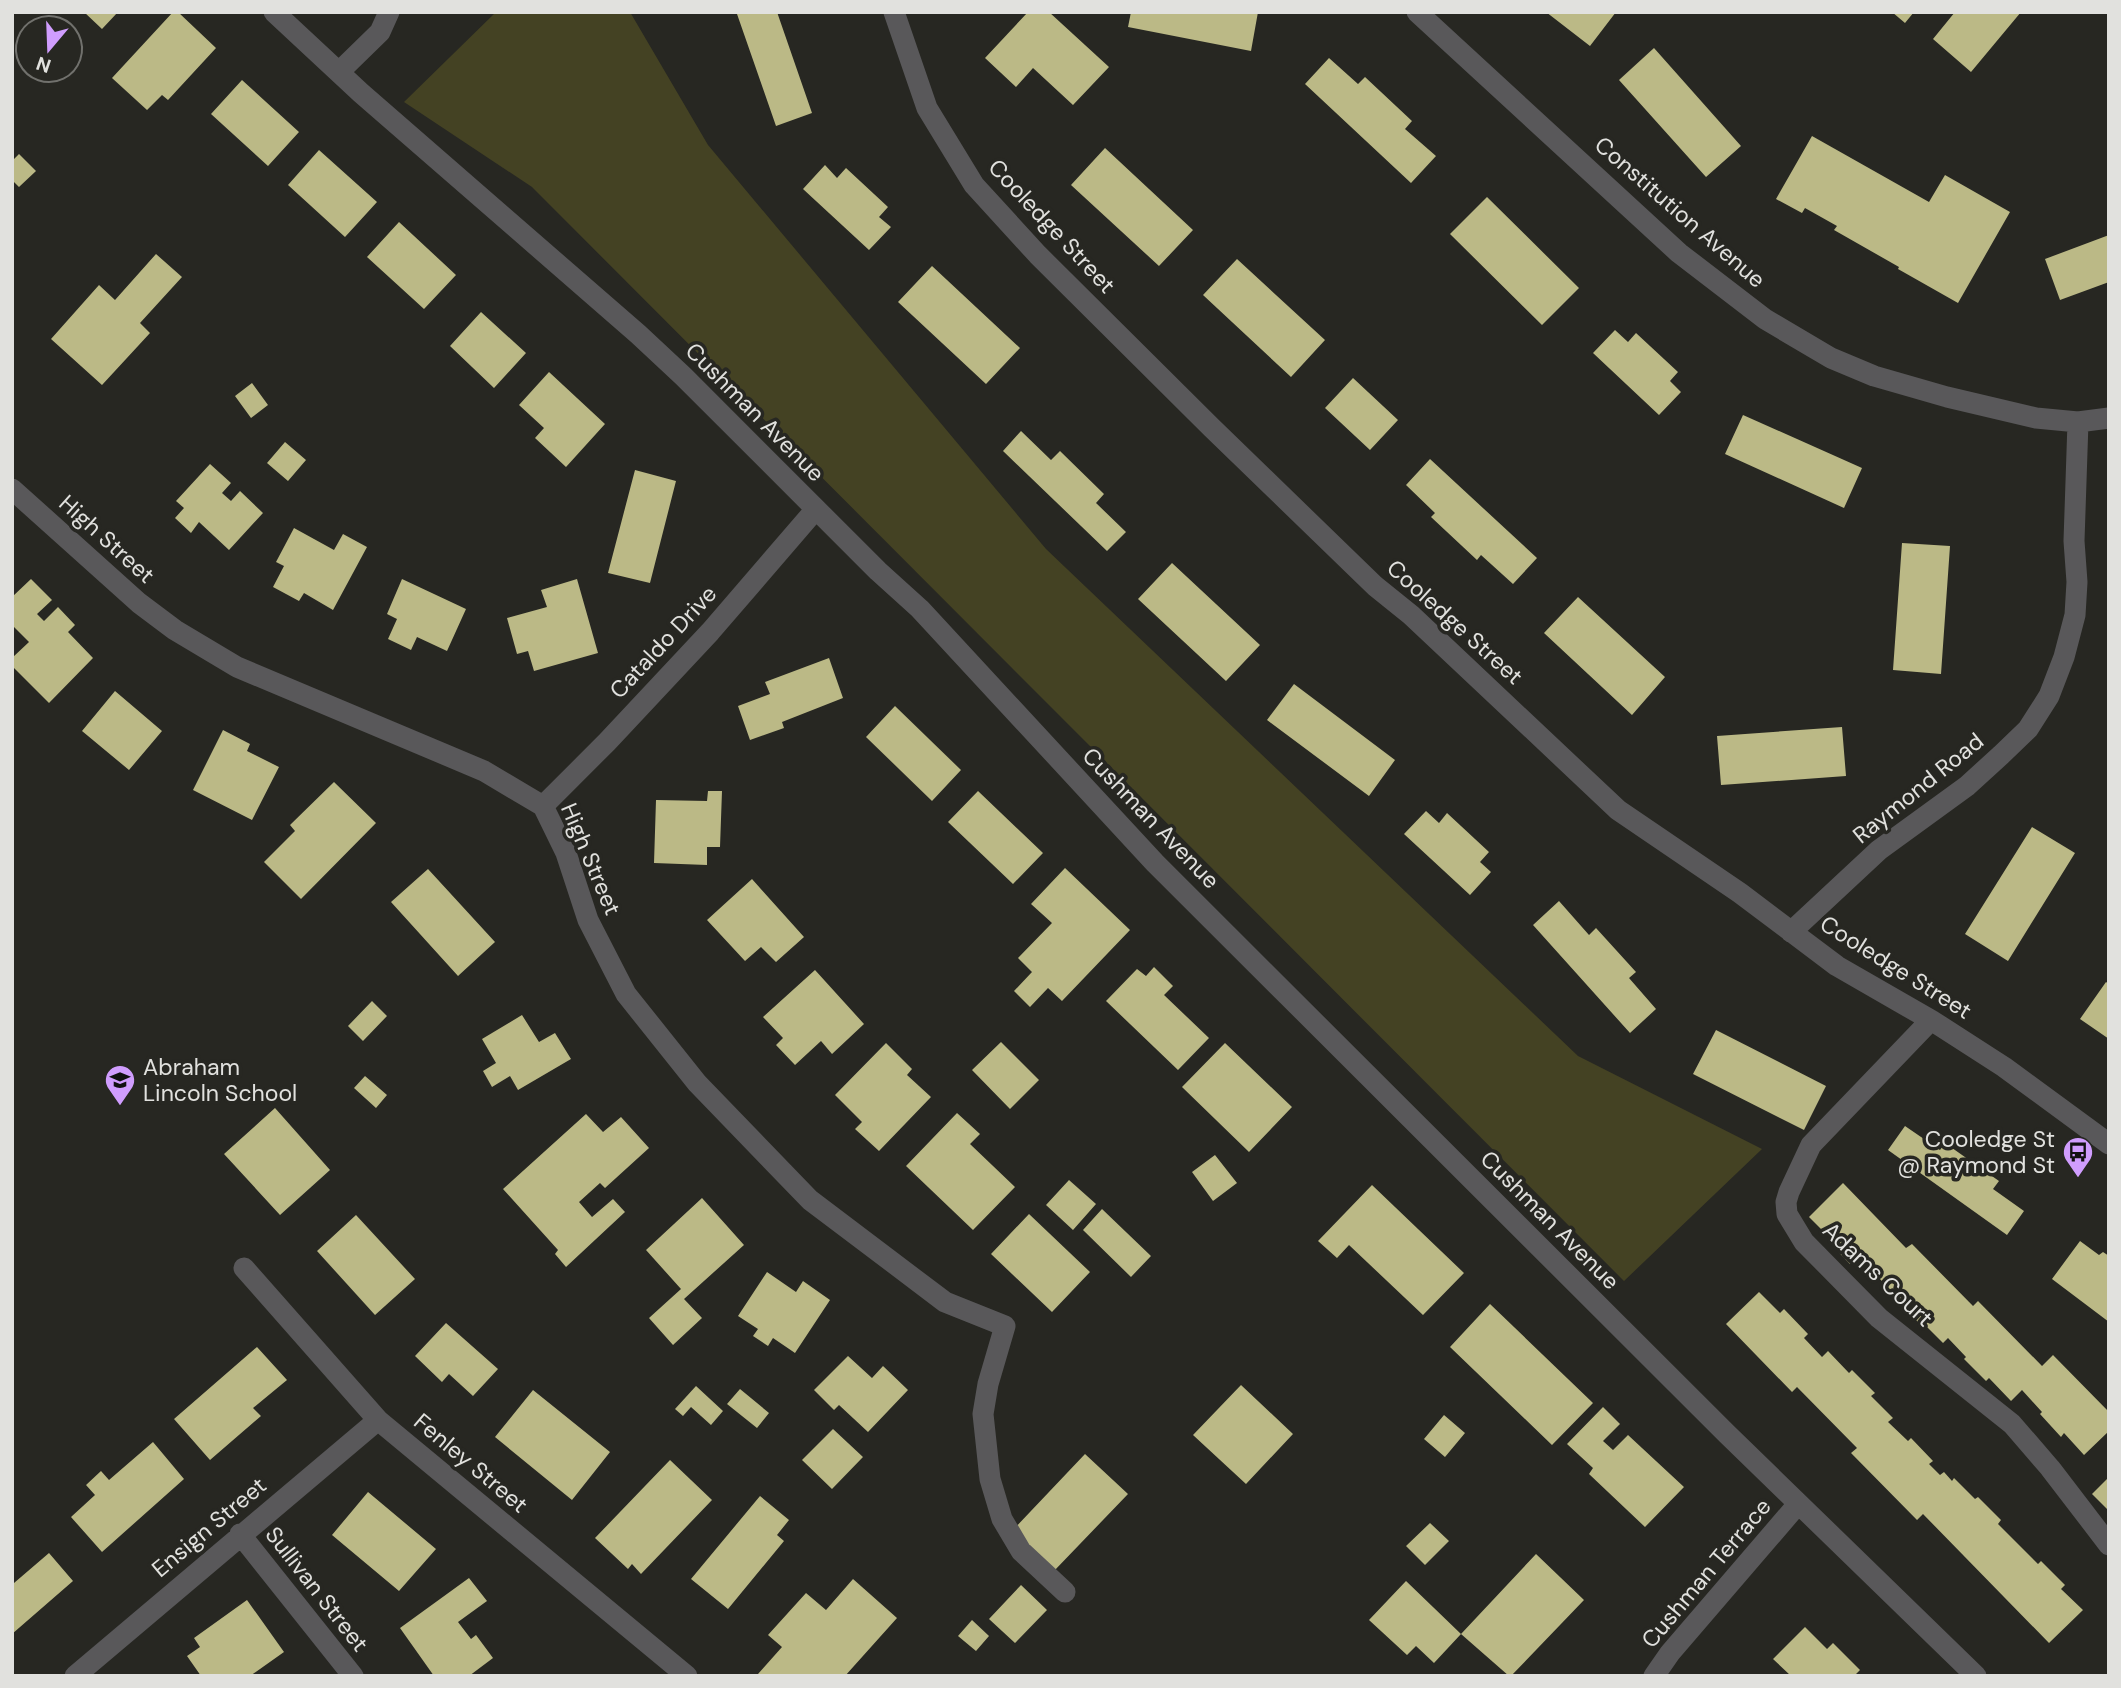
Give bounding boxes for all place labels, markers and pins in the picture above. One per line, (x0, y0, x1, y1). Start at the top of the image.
place label: Abraham Lincoln School (143, 1052, 297, 1108)
school or university icon: Abraham Lincoln School (103, 1063, 137, 1107)
place label: Cooledge St @ Raymond St (1897, 1124, 2055, 1180)
bus stop icon: Cooledge St @ Raymond St (2061, 1135, 2095, 1179)

